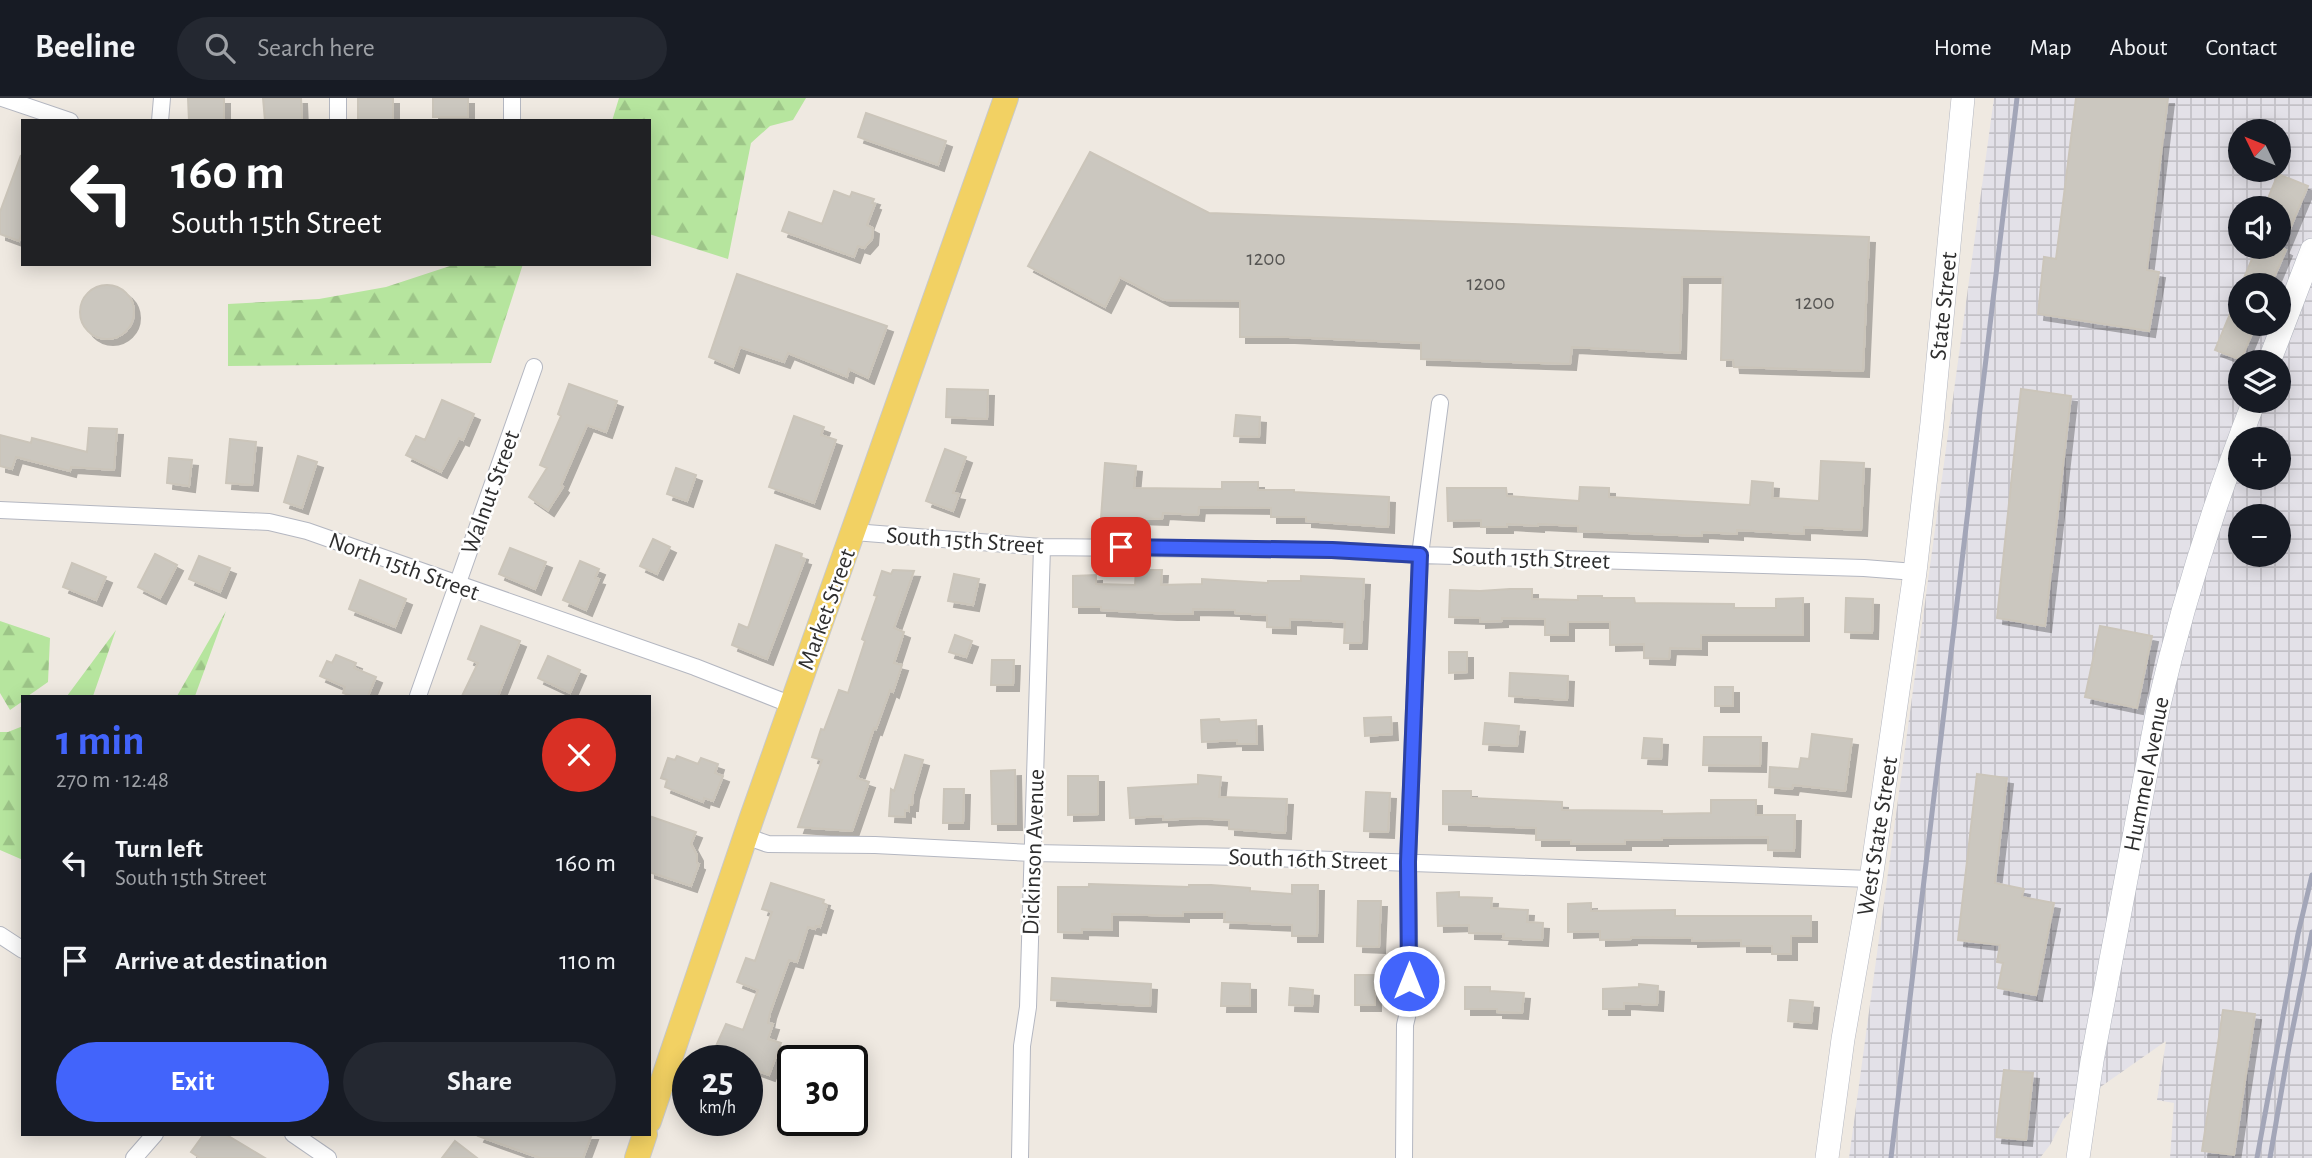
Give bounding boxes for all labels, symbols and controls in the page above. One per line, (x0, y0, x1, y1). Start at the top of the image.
search box (177, 17, 667, 80)
icon: search (201, 29, 239, 67)
text: Beeline (35, 31, 135, 64)
text: Search here (257, 35, 375, 61)
text: Home (1934, 36, 1992, 60)
text: Map (2030, 36, 2072, 60)
text: About (2110, 36, 2167, 60)
text: Contact (2205, 36, 2277, 60)
north arrow (2228, 119, 2291, 182)
map controls (2228, 119, 2291, 567)
icon: left (56, 147, 147, 238)
text: 160 m (171, 149, 285, 198)
button: sound (2228, 196, 2291, 259)
text: South 15th Street (171, 207, 381, 239)
house number: 1200 (1247, 248, 1285, 269)
street label: State Street (1926, 250, 1962, 362)
house number: 1200 (1467, 273, 1505, 294)
button: search (2228, 273, 2291, 336)
house number: 1200 (1796, 292, 1834, 313)
button: layers (2228, 350, 2291, 413)
street label: Walnut Street (457, 427, 525, 557)
button: + (2228, 427, 2291, 490)
button: − (2228, 504, 2291, 567)
pin (1091, 517, 1151, 577)
street label: South 15th Street (885, 524, 1045, 558)
icon: arrive (1102, 528, 1140, 566)
street label: North 15th Street (325, 529, 482, 605)
street label: South 15th Street (1452, 544, 1611, 574)
street label: Market Street (794, 545, 860, 673)
street label: Hummel Avenue (2120, 695, 2174, 854)
button: close (542, 718, 616, 792)
text: 1 min (56, 720, 145, 762)
street label: West State Street (1854, 755, 1902, 917)
street label: Dickinson Avenue (1019, 768, 1049, 936)
text: 270 m · 12:48 (56, 769, 169, 792)
text: Turn left (115, 836, 203, 862)
icon: left (56, 844, 94, 882)
street label: South 16th Street (1228, 845, 1388, 875)
text: 160 m (556, 850, 616, 876)
text: South 15th Street (115, 867, 266, 890)
icon: arrive (56, 942, 94, 980)
position arrow (1372, 944, 1446, 1018)
text: Arrive at destination (115, 948, 328, 974)
text: 110 m (559, 948, 616, 974)
button: Exit (56, 1042, 329, 1122)
button: Share (343, 1042, 616, 1122)
speed limit sign: 30 (777, 1045, 868, 1136)
text: 25 (702, 1064, 733, 1099)
text: km/h (699, 1099, 736, 1117)

